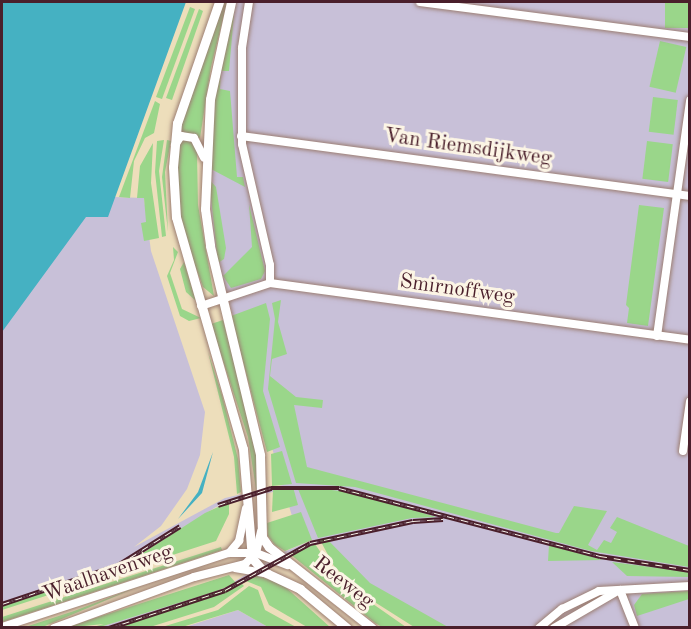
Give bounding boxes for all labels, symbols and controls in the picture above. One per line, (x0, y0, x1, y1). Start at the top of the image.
street label: Van Riemsdijkweg (383, 124, 553, 172)
street label: Smirnoffweg (398, 269, 516, 311)
street label: Waalhavenweg (40, 540, 176, 608)
street label: Reeweg (307, 551, 379, 615)

